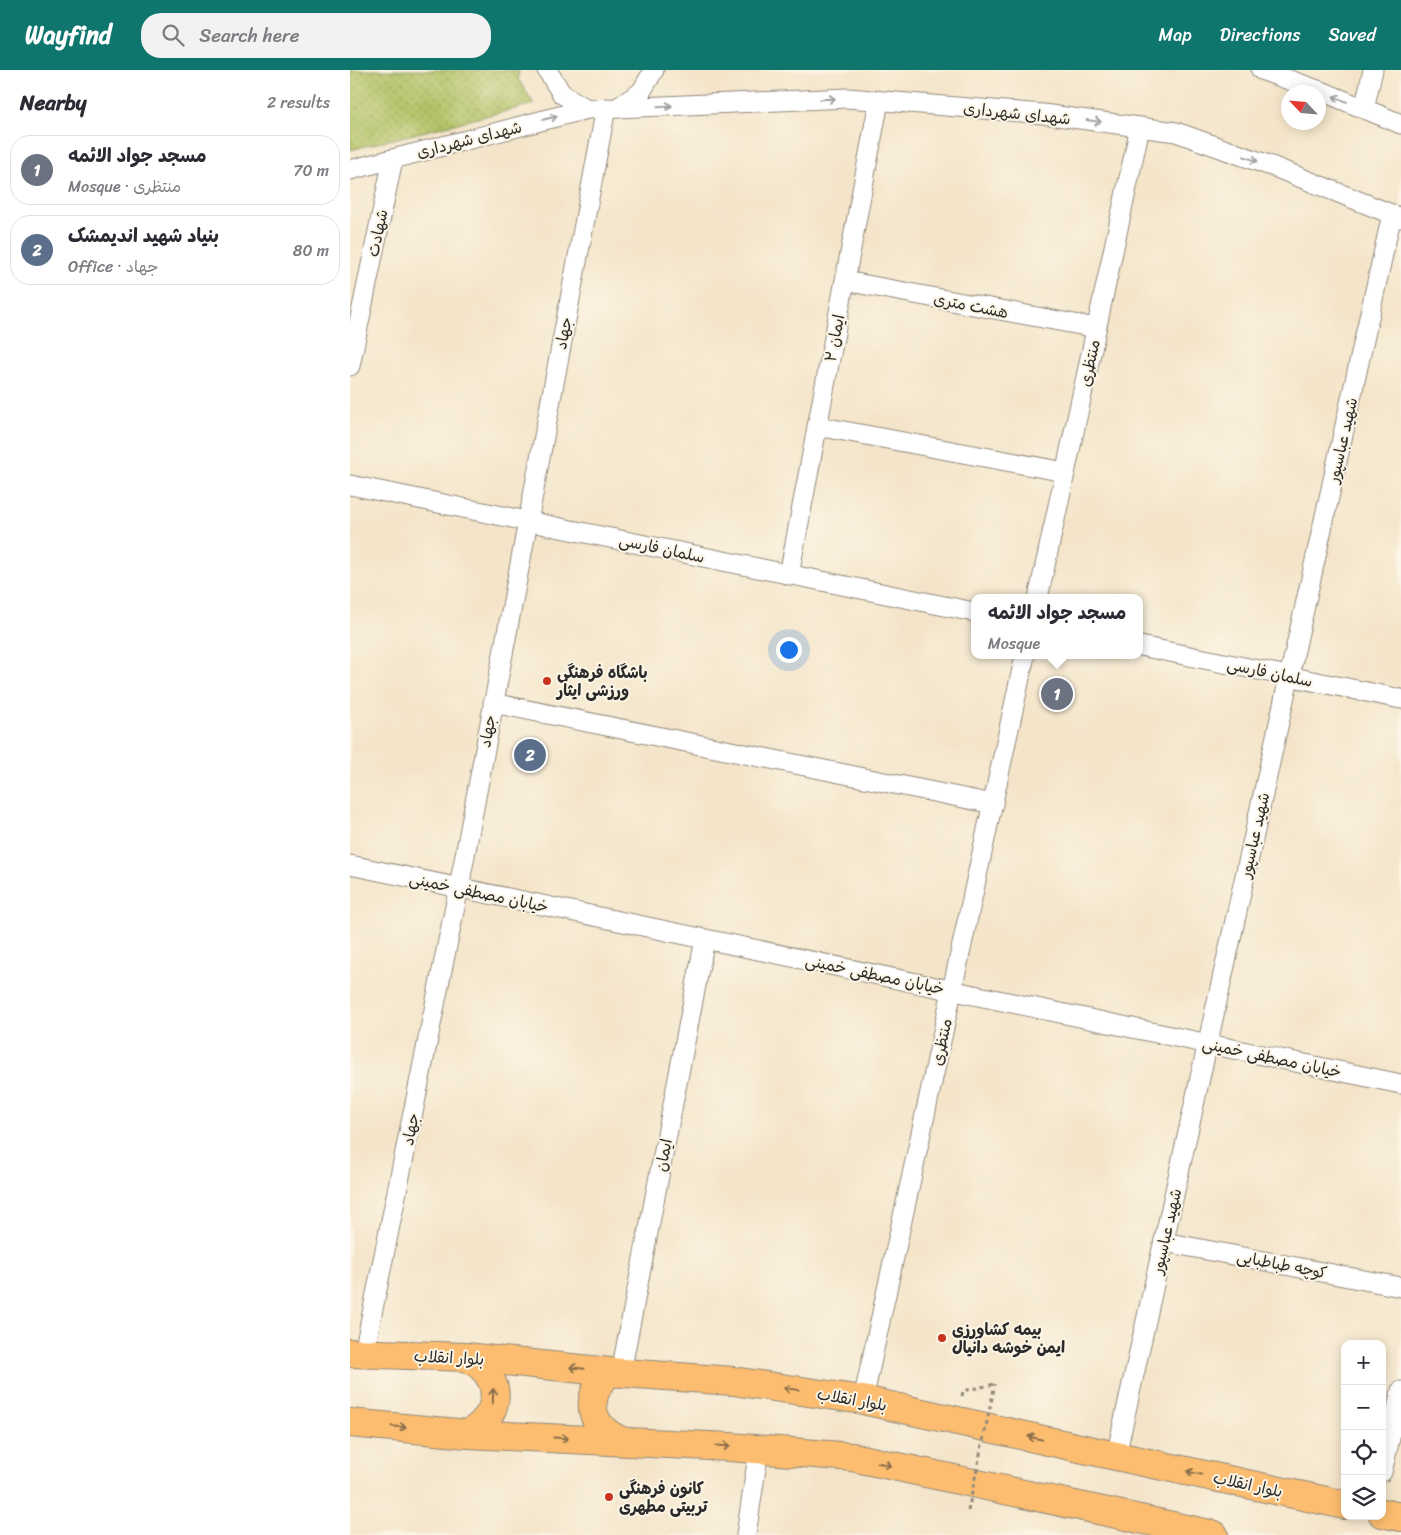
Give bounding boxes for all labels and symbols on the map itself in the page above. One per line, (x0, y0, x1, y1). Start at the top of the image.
north arrow (1281, 85, 1326, 130)
street label: شهدای شهرداری (962, 93, 1072, 134)
one-way arrow (1333, 94, 1348, 103)
one-way arrow (819, 95, 835, 104)
one-way arrow (657, 101, 673, 111)
street label: شهدای شهرداری (413, 112, 525, 167)
one-way arrow (541, 113, 557, 122)
one-way arrow (1086, 116, 1102, 126)
one-way arrow (1243, 155, 1258, 164)
street label: شهادت (358, 207, 397, 260)
street label: هشت متری (931, 284, 1011, 327)
street label: ایمان ۲ (816, 312, 853, 364)
street label: جهاد (546, 314, 581, 352)
street label: منتظری (1070, 337, 1109, 389)
street label: شهید عباسپور (1318, 394, 1366, 488)
street label: سلمان فارسی (616, 525, 707, 572)
your location (776, 637, 802, 663)
street label: سلمان فارسی (1224, 649, 1315, 696)
place label: باشگاه فرهنگی ورزشی ایثار (555, 658, 648, 705)
marker: باشگاه فرهنگی ورزشی ایثار (541, 675, 553, 687)
pin: 1 (1041, 675, 1073, 713)
street label: جهاد (470, 712, 505, 750)
pin: 2 (514, 736, 546, 774)
street label: شهید عباسپور (1230, 789, 1278, 883)
street label: خیابان مصطفی خمینی (407, 864, 551, 921)
street label: خیابان مصطفی خمینی (803, 946, 947, 1003)
street label: منتظری (922, 1016, 961, 1068)
street label: خیابان مصطفی خمینی (1200, 1029, 1344, 1086)
street label: جهاد (393, 1110, 428, 1148)
street label: ایمان (646, 1136, 681, 1174)
street label: شهید عباسپور (1142, 1185, 1190, 1279)
street label: کوچه طباطبایی (1234, 1242, 1330, 1287)
place label: بیمه کشاورزی ایمن خوشه دانیال (952, 1315, 1065, 1362)
marker: بیمه کشاورزی ایمن خوشه دانیال (936, 1332, 948, 1344)
street label: بلوار انقلاب (413, 1341, 485, 1374)
one-way arrow (569, 1363, 585, 1373)
street label: بلوار انقلاب (815, 1379, 889, 1420)
one-way arrow (783, 1384, 799, 1394)
one-way arrow (489, 1389, 498, 1405)
one-way arrow (390, 1422, 406, 1432)
one-way arrow (1028, 1433, 1044, 1443)
one-way arrow (552, 1434, 568, 1443)
one-way arrow (715, 1442, 731, 1451)
one-way arrow (876, 1460, 892, 1469)
street label: بلوار انقلاب (1210, 1463, 1285, 1506)
one-way arrow (1187, 1468, 1203, 1477)
place label: کانون فرهنگی تربیتی مطهری (619, 1474, 709, 1521)
marker: کانون فرهنگی تربیتی مطهری (603, 1491, 615, 1503)

